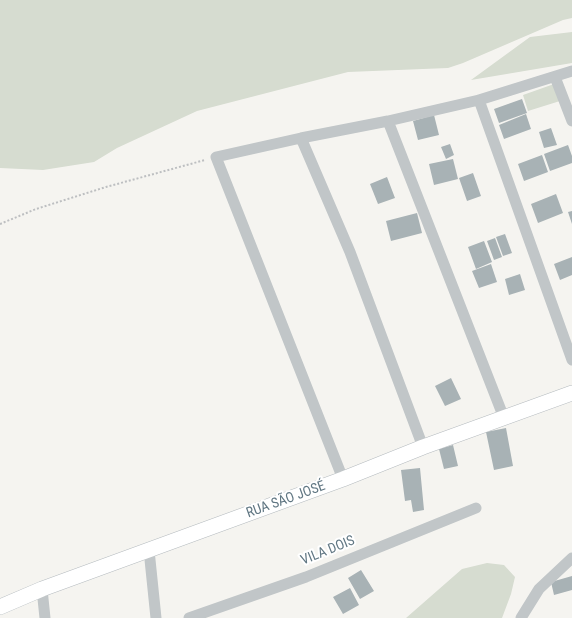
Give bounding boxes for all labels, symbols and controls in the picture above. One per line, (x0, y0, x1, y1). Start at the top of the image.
street label: RUA SÃO JOSÉ (244, 478, 328, 522)
street label: VILA DOIS (299, 533, 357, 569)

